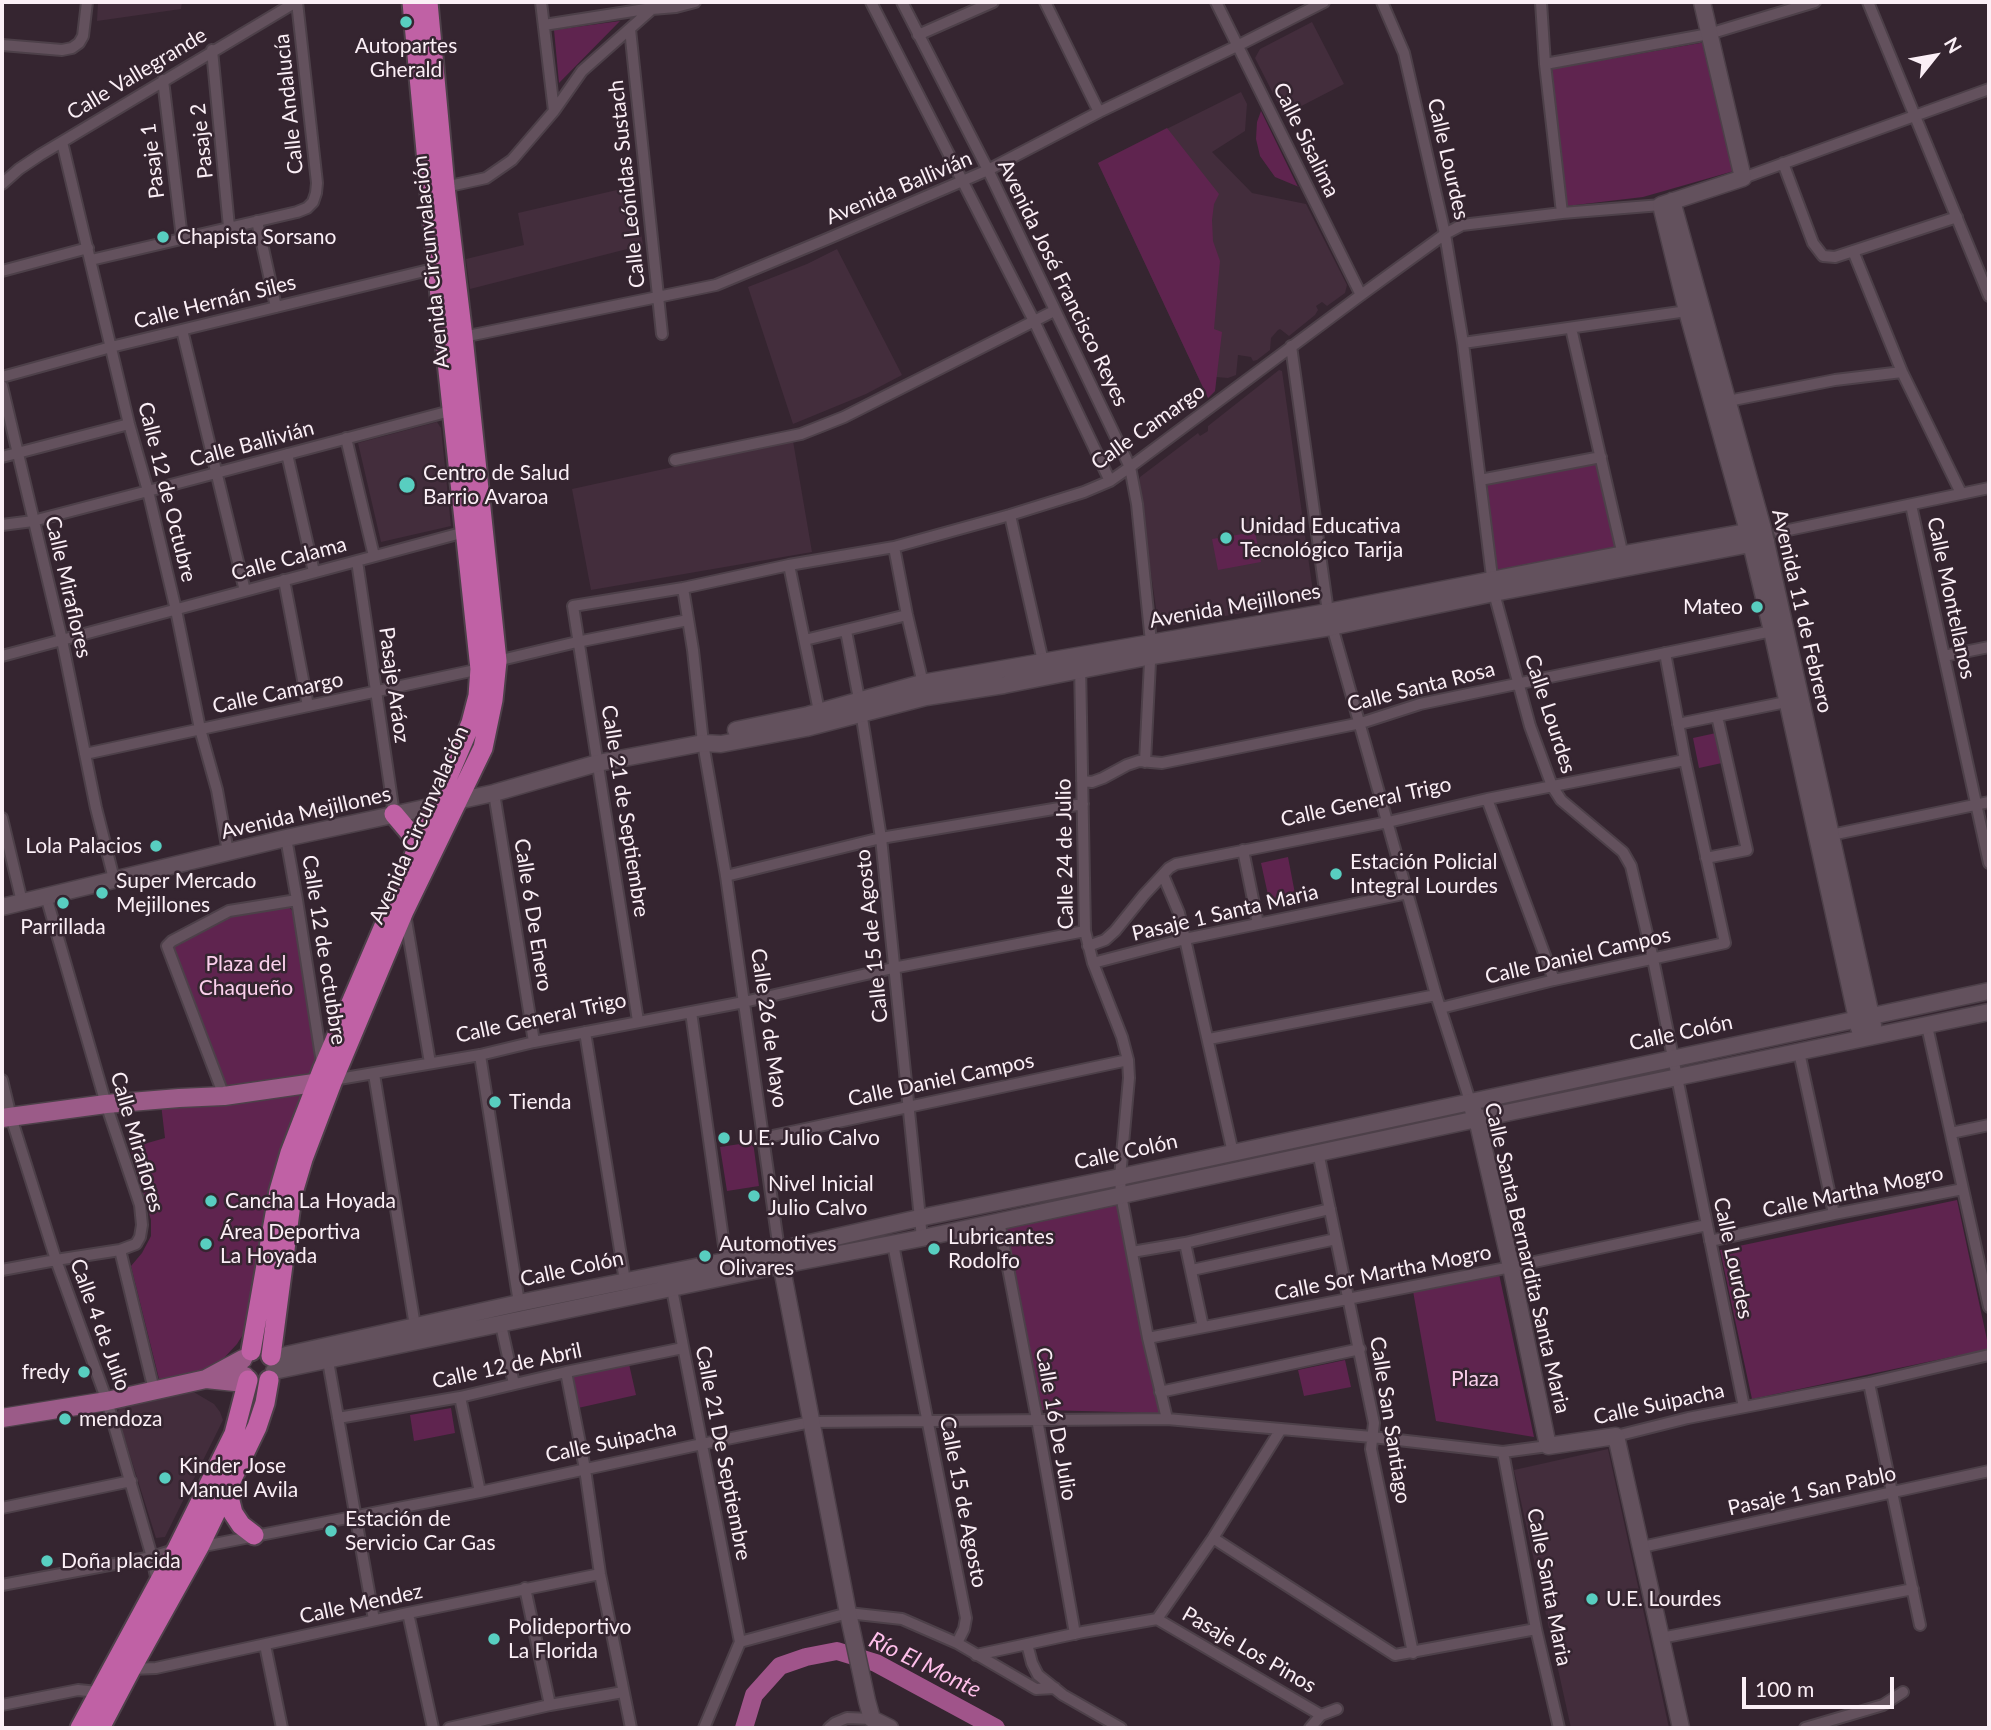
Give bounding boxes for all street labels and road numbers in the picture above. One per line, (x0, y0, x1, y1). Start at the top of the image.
street label: Calle Vallegrande (63, 22, 211, 126)
street label: Calle Andalucía (269, 33, 309, 175)
street label: Calle Leónidas Sustach (604, 79, 650, 289)
street label: Calle Sisalima (1267, 79, 1345, 201)
street label: Calle Lourdes (1422, 96, 1474, 222)
street label: Pasaje 2 (186, 102, 218, 180)
street label: Pasaje 1 (136, 122, 170, 200)
street label: Avenida Ballivián (822, 146, 976, 230)
street label: Avenida Circunvalación (407, 154, 455, 370)
street label: Avenida José Francisco Reyes (992, 156, 1134, 410)
street label: Calle Hernán Siles (131, 270, 299, 334)
street label: Calle Camargo (1086, 379, 1210, 475)
street label: Calle 12 de Octubre (132, 399, 202, 585)
street label: Calle Ballivián (187, 415, 317, 473)
street label: Avenida 11 de Febrero (1766, 507, 1838, 715)
street label: Calle Miraflores (39, 514, 97, 660)
street label: Calle Montellanos (1922, 515, 1980, 681)
street label: Calle Calama (229, 532, 349, 586)
street label: Avenida Mejillones (1147, 579, 1323, 633)
street label: Pasaje Aráoz (373, 625, 415, 745)
street label: Calle Lourdes (1519, 651, 1581, 777)
street label: Calle Santa Rosa (1345, 656, 1497, 718)
street label: Calle Camargo (210, 667, 346, 719)
street label: Calle 21 de Septiembre (596, 703, 654, 919)
street label: Avenida Circunvalación (364, 722, 474, 928)
street label: Calle General Trigo (1278, 772, 1454, 832)
street label: Calle 24 de Julio (1051, 778, 1079, 930)
street label: Avenida Mejillones (219, 781, 393, 845)
street label: Calle 6 De Enero (508, 837, 558, 993)
street label: Calle 15 de Agosto (850, 848, 894, 1024)
street label: Calle 12 de octubbre (297, 853, 351, 1047)
street label: Pasaje 1 Santa Maria (1129, 879, 1321, 947)
street label: Calle Daniel Campos (1483, 922, 1673, 990)
street label: Calle 26 de Mayo (745, 947, 793, 1109)
street label: Calle General Trigo (453, 988, 629, 1048)
street label: Calle Colón (1627, 1010, 1735, 1056)
street label: Calle Daniel Campos (846, 1048, 1036, 1112)
street label: Calle Miraflores (105, 1069, 169, 1215)
street label: Calle Santa Bernardita Santa Maria (1479, 1100, 1575, 1416)
street label: Calle Colón (1072, 1129, 1180, 1175)
street label: Calle Martha Mogro (1760, 1161, 1946, 1223)
street label: Calle Lourdes (1708, 1195, 1758, 1321)
street label: Calle Sor Martha Mogro (1272, 1240, 1494, 1306)
street label: Calle Colón (518, 1246, 626, 1292)
street label: Calle 4 de Julio (64, 1255, 136, 1395)
street label: Calle San Santiago (1364, 1335, 1416, 1505)
street label: Calle 12 de Abril (430, 1338, 584, 1394)
street label: Calle 21 De Septiembre (690, 1343, 756, 1563)
street label: Calle 16 De Julio (1030, 1345, 1082, 1503)
street label: Calle Suipacha (1591, 1378, 1727, 1430)
street label: Calle 15 de Agosto (934, 1414, 992, 1590)
street label: Calle Suipacha (543, 1416, 679, 1468)
street label: Pasaje 1 San Pablo (1726, 1461, 1898, 1521)
street label: Calle Santa Maria (1521, 1506, 1577, 1668)
street label: Calle Mendez (297, 1579, 425, 1629)
street label: Pasaje Los Pinos (1178, 1601, 1320, 1699)

